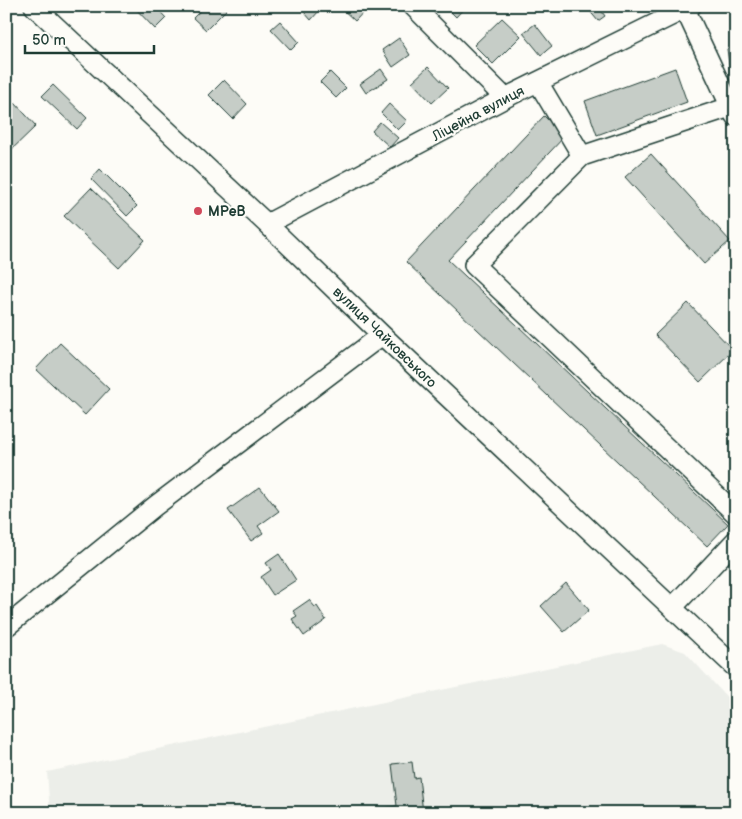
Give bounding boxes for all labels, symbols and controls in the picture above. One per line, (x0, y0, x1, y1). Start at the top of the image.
scale bar (25, 22, 154, 54)
text: 50 m (32, 31, 66, 50)
street label: Ліцейна вулиця (428, 82, 527, 145)
place label: МРеВ (208, 203, 246, 220)
marker: МРеВ (192, 205, 204, 217)
street label: вулиця Чайковського (329, 283, 440, 391)

